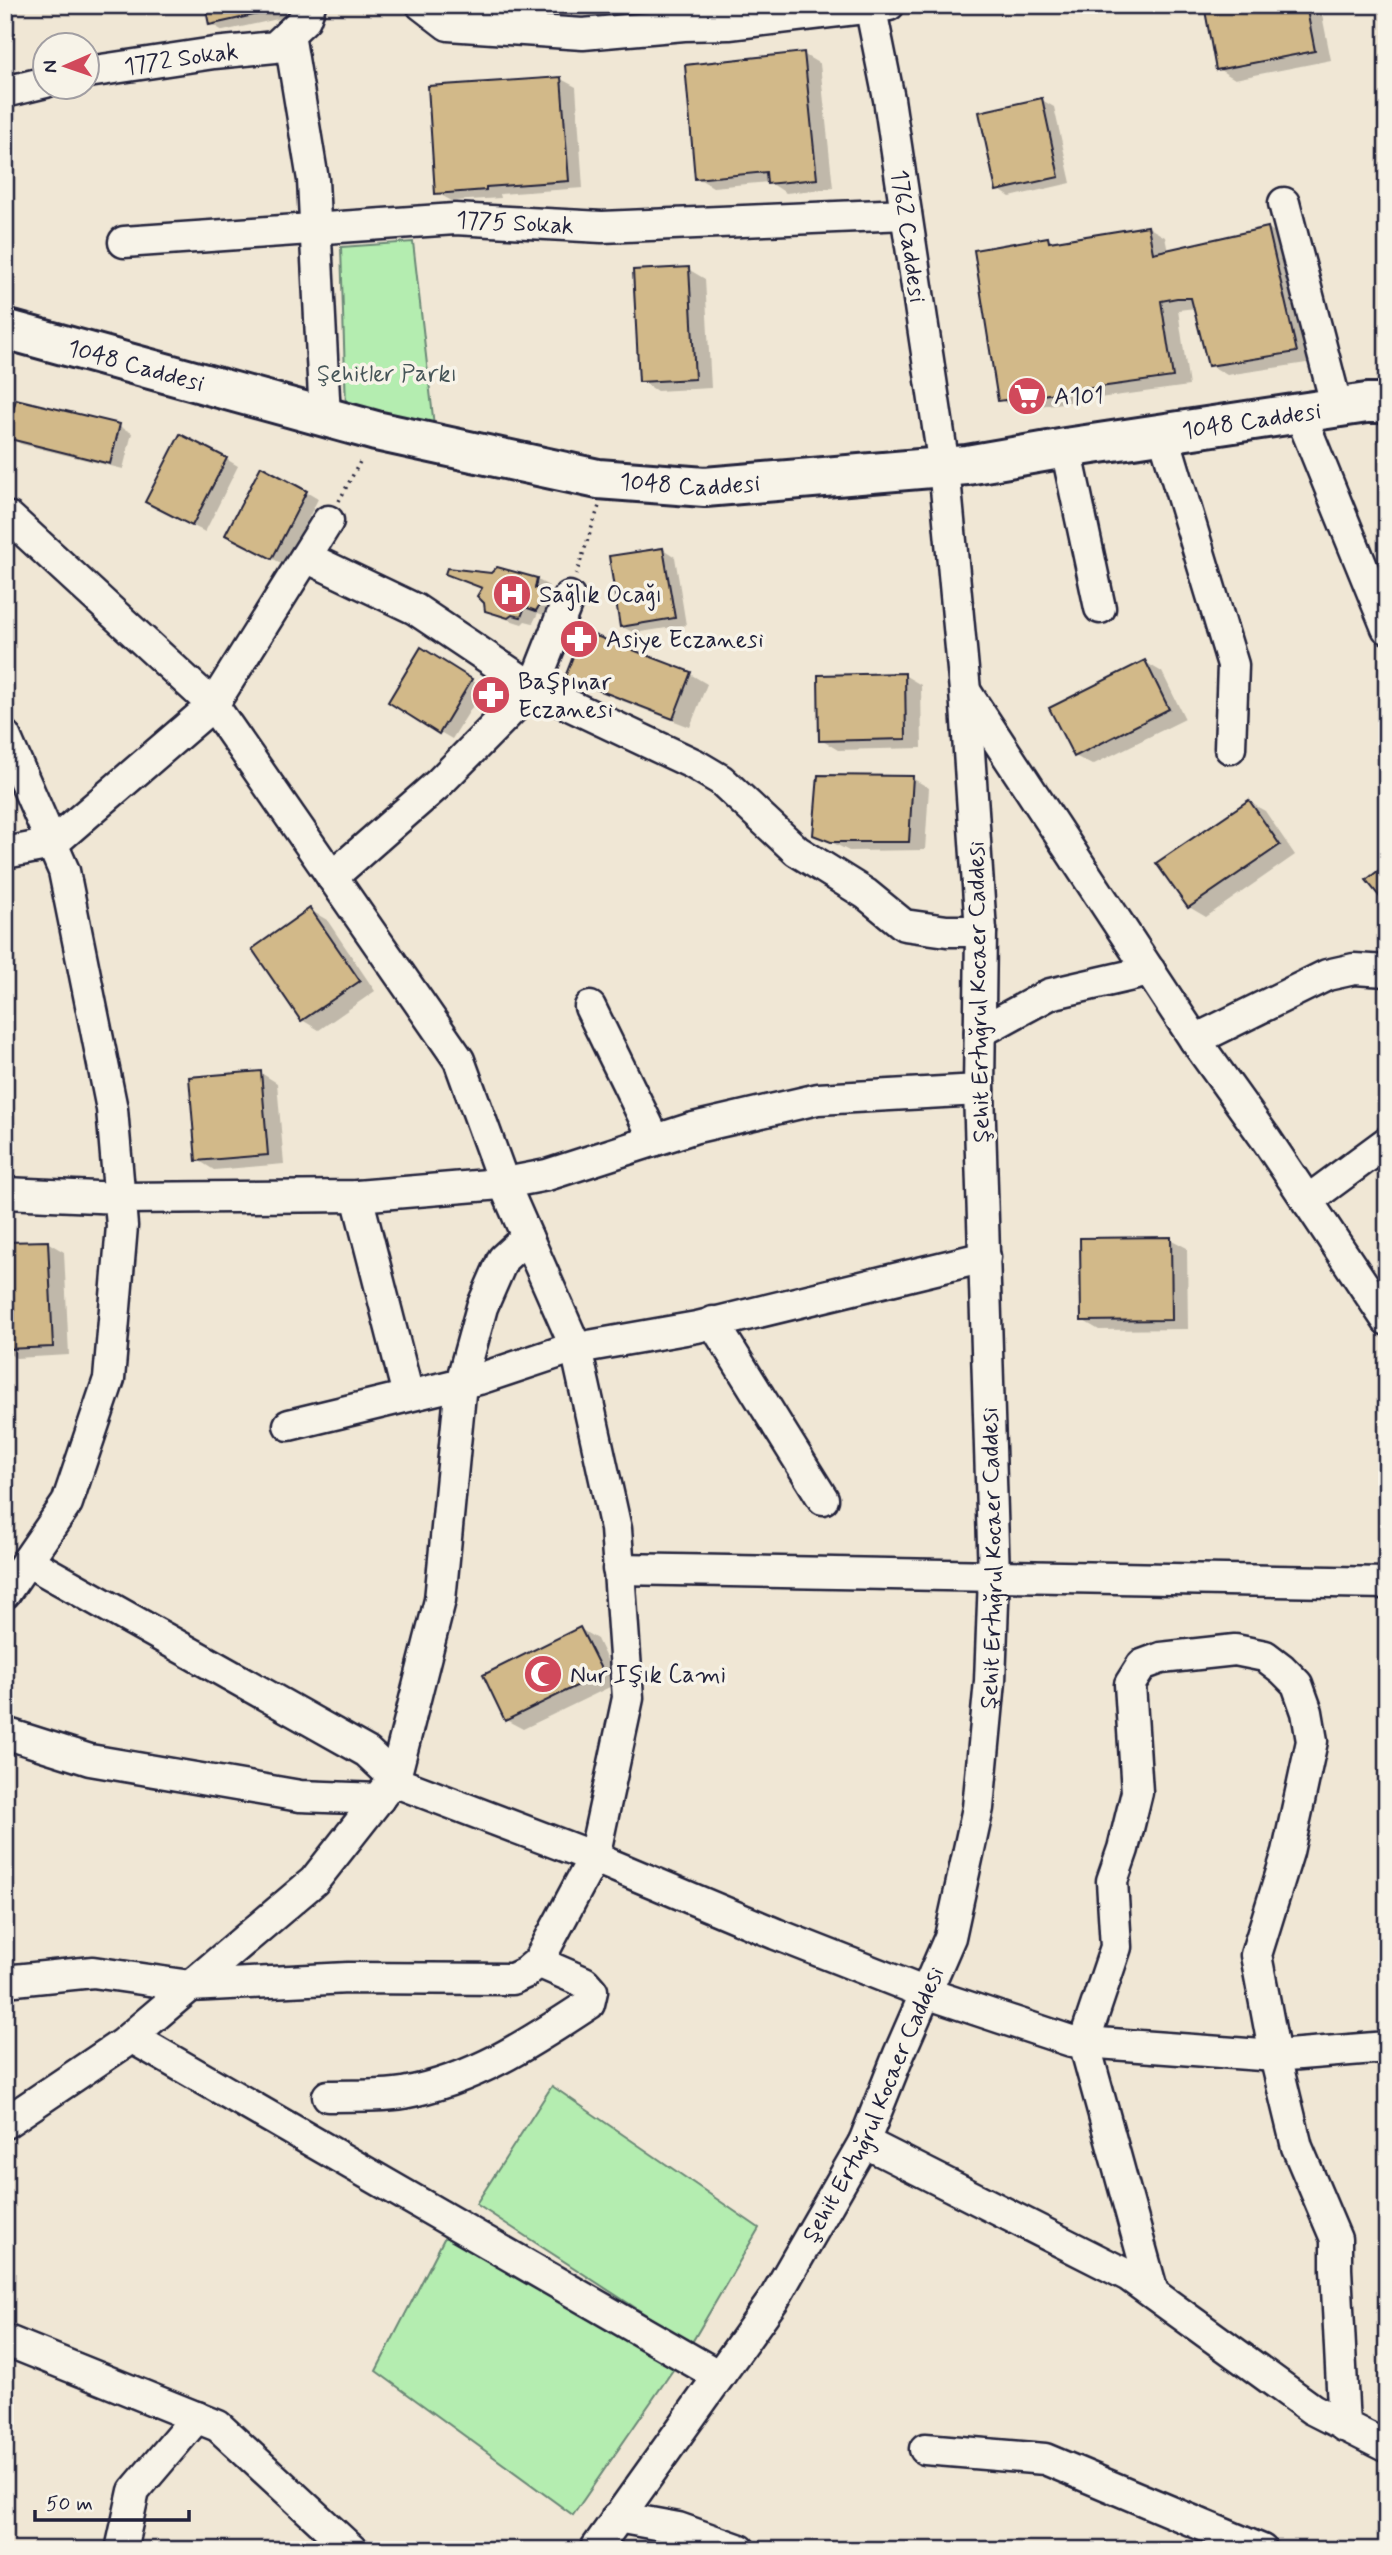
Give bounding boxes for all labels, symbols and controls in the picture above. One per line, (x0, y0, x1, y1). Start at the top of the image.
north arrow (32, 32, 102, 102)
street label: 1772 Sokak (122, 37, 240, 83)
text: N (38, 60, 63, 73)
street label: 1762 Caddesi (883, 168, 932, 305)
street label: 1775 Sokak (455, 205, 575, 242)
street label: 1048 Caddesi (64, 333, 207, 400)
park label: Şehitler Parkı (317, 359, 457, 390)
supermarket icon: A101 (1006, 375, 1048, 417)
place label: A101 (1054, 382, 1104, 413)
street label: 1048 Caddesi (1180, 396, 1323, 447)
street label: 1048 Caddesi (619, 467, 761, 504)
hospital icon: Sağlık Ocağı (491, 573, 533, 615)
place label: Sağlık Ocağı (539, 580, 662, 611)
pharmacy icon: Asiye Eczanesi (558, 618, 600, 660)
place label: Asiye Eczanesi (606, 625, 764, 656)
place label: Başpınar Eczanesi (518, 667, 613, 726)
pharmacy icon: Başpınar Eczanesi (470, 674, 512, 716)
street label: Şehit Ertuğrul Kocaer Caddesi (961, 841, 998, 1143)
street label: Şehit Ertuğrul Kocaer Caddesi (973, 1407, 1011, 1711)
mosque icon: Nur Işık Cami (522, 1653, 564, 1695)
place label: Nur Işık Cami (570, 1660, 726, 1691)
street label: Şehit Ertuğrul Kocaer Caddesi (796, 1962, 952, 2249)
scale bar (35, 2478, 189, 2522)
text: 50 m (46, 2490, 93, 2518)

